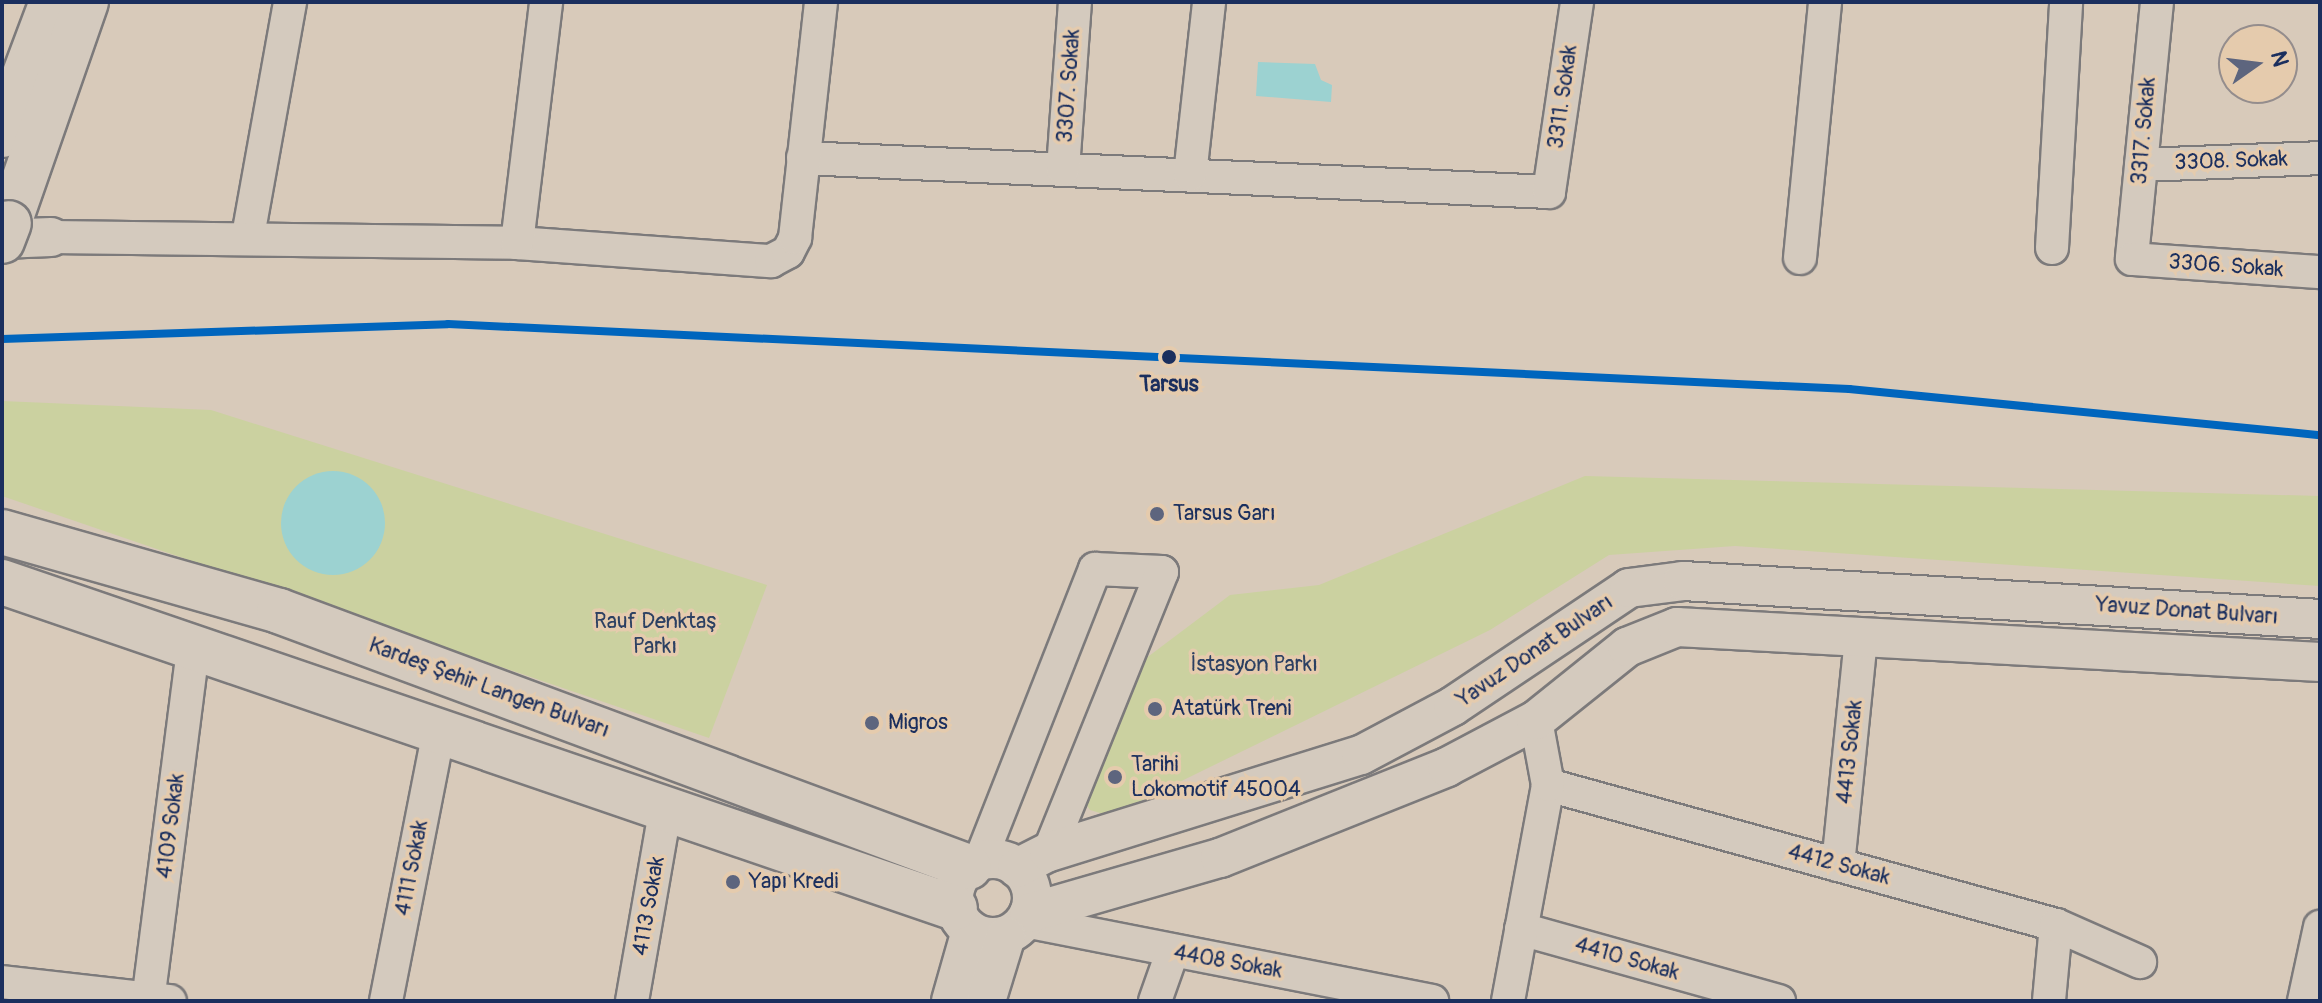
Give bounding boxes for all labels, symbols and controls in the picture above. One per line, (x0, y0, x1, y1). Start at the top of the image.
north arrow (2218, 24, 2298, 104)
street label: 3307. Sokak (1052, 28, 1086, 144)
street label: 3311. Sokak (1543, 43, 1583, 151)
text: N (2264, 48, 2295, 69)
street label: 3317. Sokak (2126, 76, 2162, 186)
street label: 3308. Sokak (2174, 146, 2288, 176)
street label: 3306. Sokak (2168, 249, 2284, 283)
marker: Tarsus (1158, 346, 1180, 368)
place label: Tarsus (1139, 372, 1199, 398)
place label: Tarsus Garı (1173, 501, 1276, 527)
marker: Tarsus Garı (1148, 505, 1166, 523)
street label: Yavuz Donat Bulvarı (1452, 589, 1618, 713)
street label: Yavuz Donat Bulvarı (2095, 591, 2279, 631)
park label: Rauf Denktaş Parkı (594, 608, 716, 660)
street label: Kardeş Şehir Langen Bulvarı (365, 632, 613, 744)
park label: İstasyon Parkı (1190, 652, 1318, 678)
place label: Atatürk Treni (1171, 696, 1292, 722)
street label: 4413 Sokak (1831, 699, 1869, 805)
marker: Atatürk Treni (1146, 700, 1164, 718)
place label: Migros (888, 710, 948, 736)
marker: Migros (863, 714, 881, 732)
place label: Tarihi Lokomotif 45004 (1131, 751, 1301, 802)
marker: Tarihi Lokomotif 45004 (1106, 768, 1124, 786)
street label: 4109 Sokak (151, 772, 191, 880)
street label: 4111 Sokak (390, 818, 434, 918)
street label: 4412 Sokak (1785, 839, 1893, 891)
street label: 4113 Sokak (627, 854, 671, 958)
place label: Yapı Kredi (749, 869, 838, 895)
marker: Yapı Kredi (724, 873, 742, 891)
street label: 4410 Sokak (1572, 932, 1682, 986)
street label: 4408 Sokak (1172, 939, 1284, 985)

